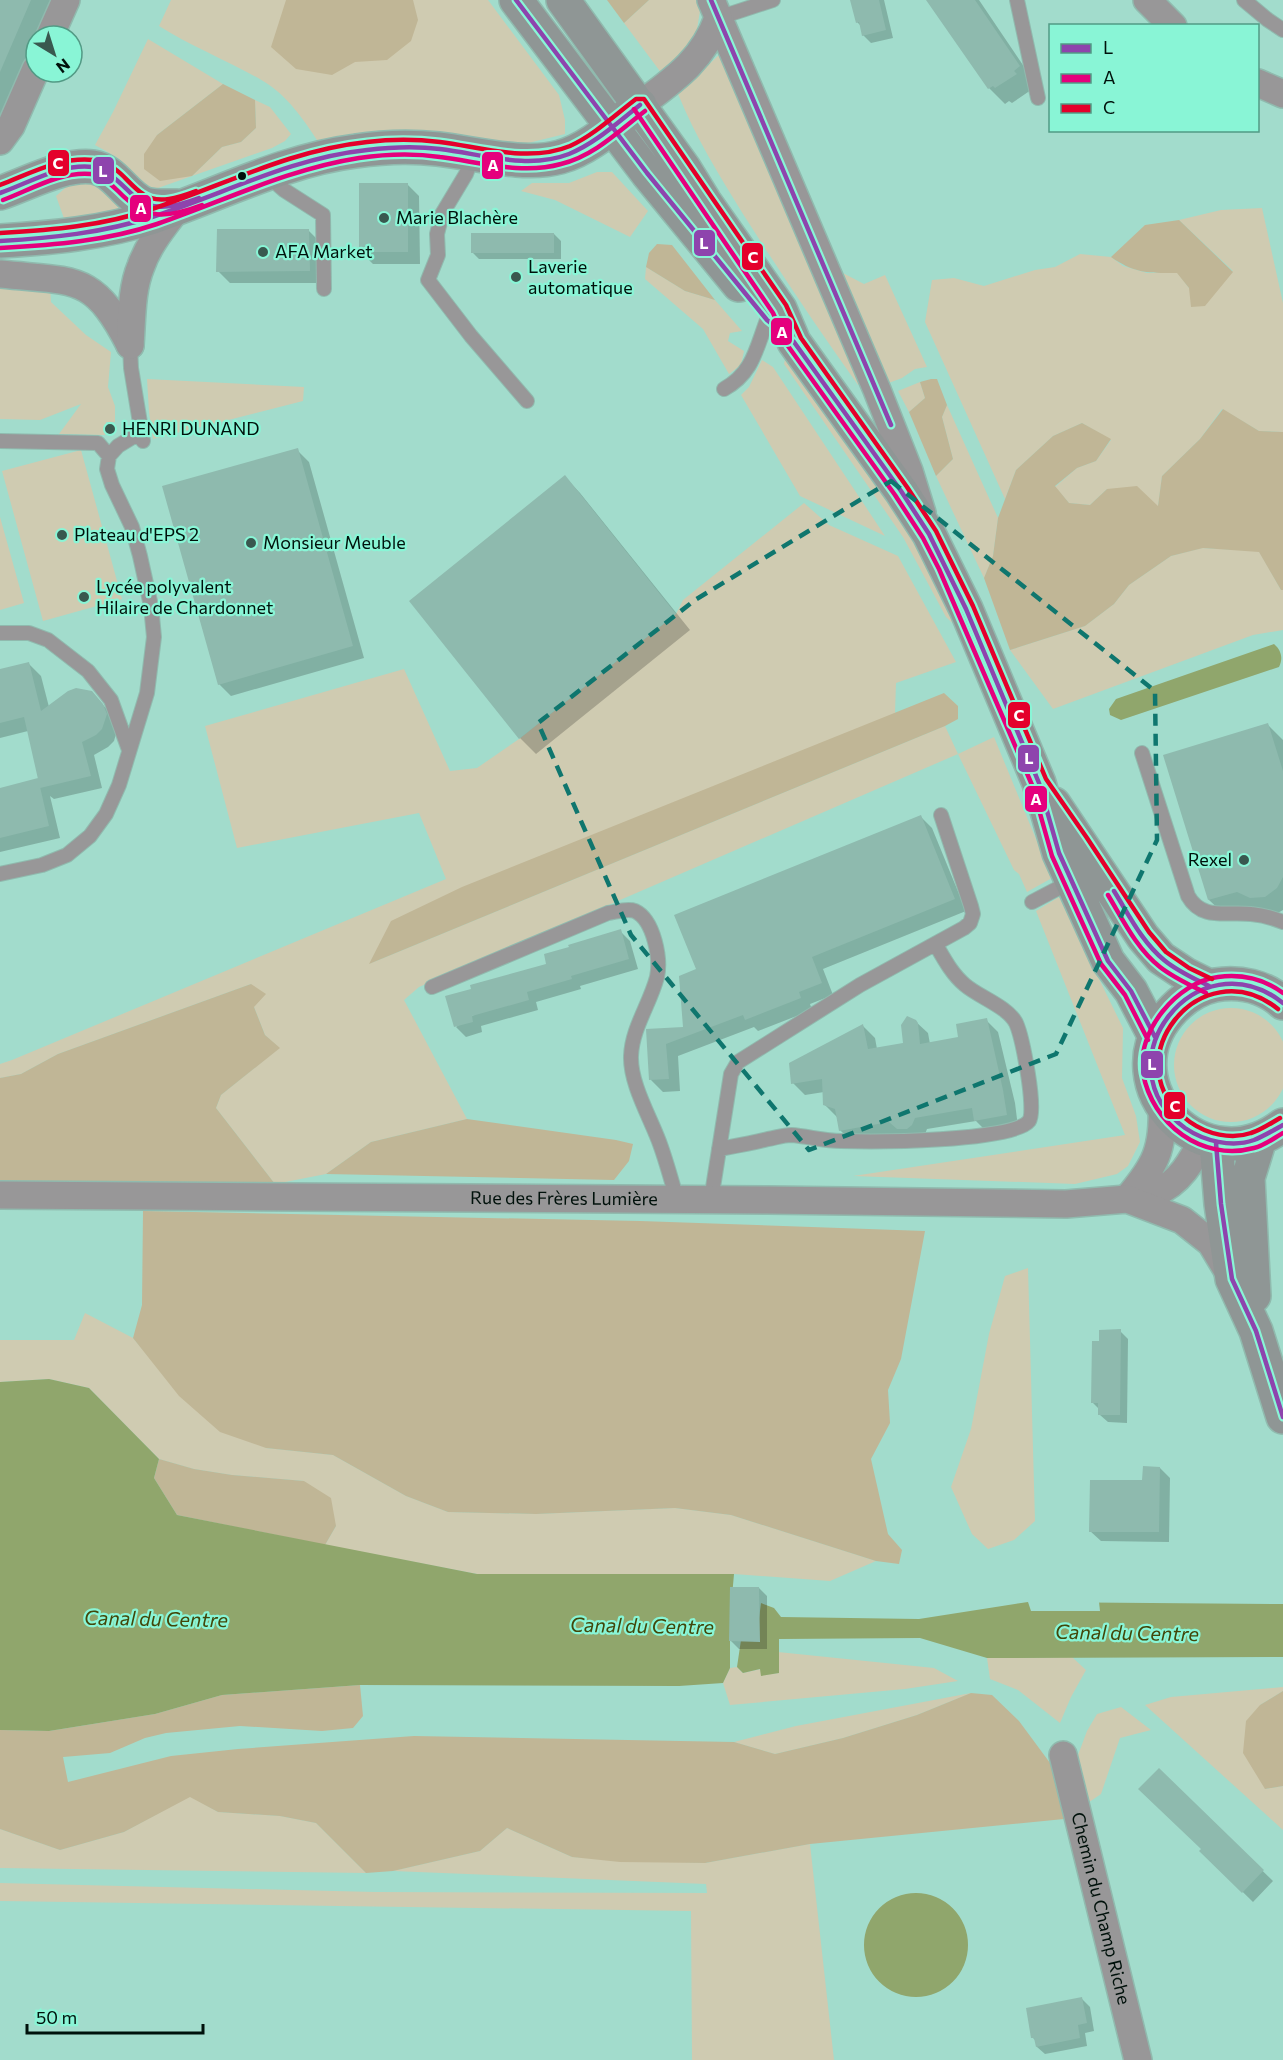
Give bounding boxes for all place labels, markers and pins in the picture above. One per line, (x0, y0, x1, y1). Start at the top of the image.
unlabelled marker (236, 170, 248, 182)
place label: Marie Blachère (396, 206, 518, 228)
marker: Marie Blachère (377, 211, 391, 225)
place label: AFA Market (275, 240, 373, 262)
marker: AFA Market (256, 245, 270, 259)
place label: Laverie automatique (528, 255, 633, 298)
marker: Laverie automatique (509, 270, 523, 284)
place label: HENRI DUNAND (122, 417, 260, 439)
marker: HENRI DUNAND (103, 422, 117, 436)
place label: Plateau d'EPS 2 (74, 523, 199, 545)
marker: Plateau d'EPS 2 (55, 528, 69, 542)
place label: Monsieur Meuble (263, 531, 406, 553)
marker: Monsieur Meuble (244, 536, 258, 550)
place label: Lycée polyvalent Hilaire de Chardonnet (96, 575, 273, 618)
marker: Lycée polyvalent Hilaire de Chardonnet (77, 590, 91, 604)
place label: Rexel (1188, 848, 1232, 870)
marker: Rexel (1237, 853, 1251, 867)

